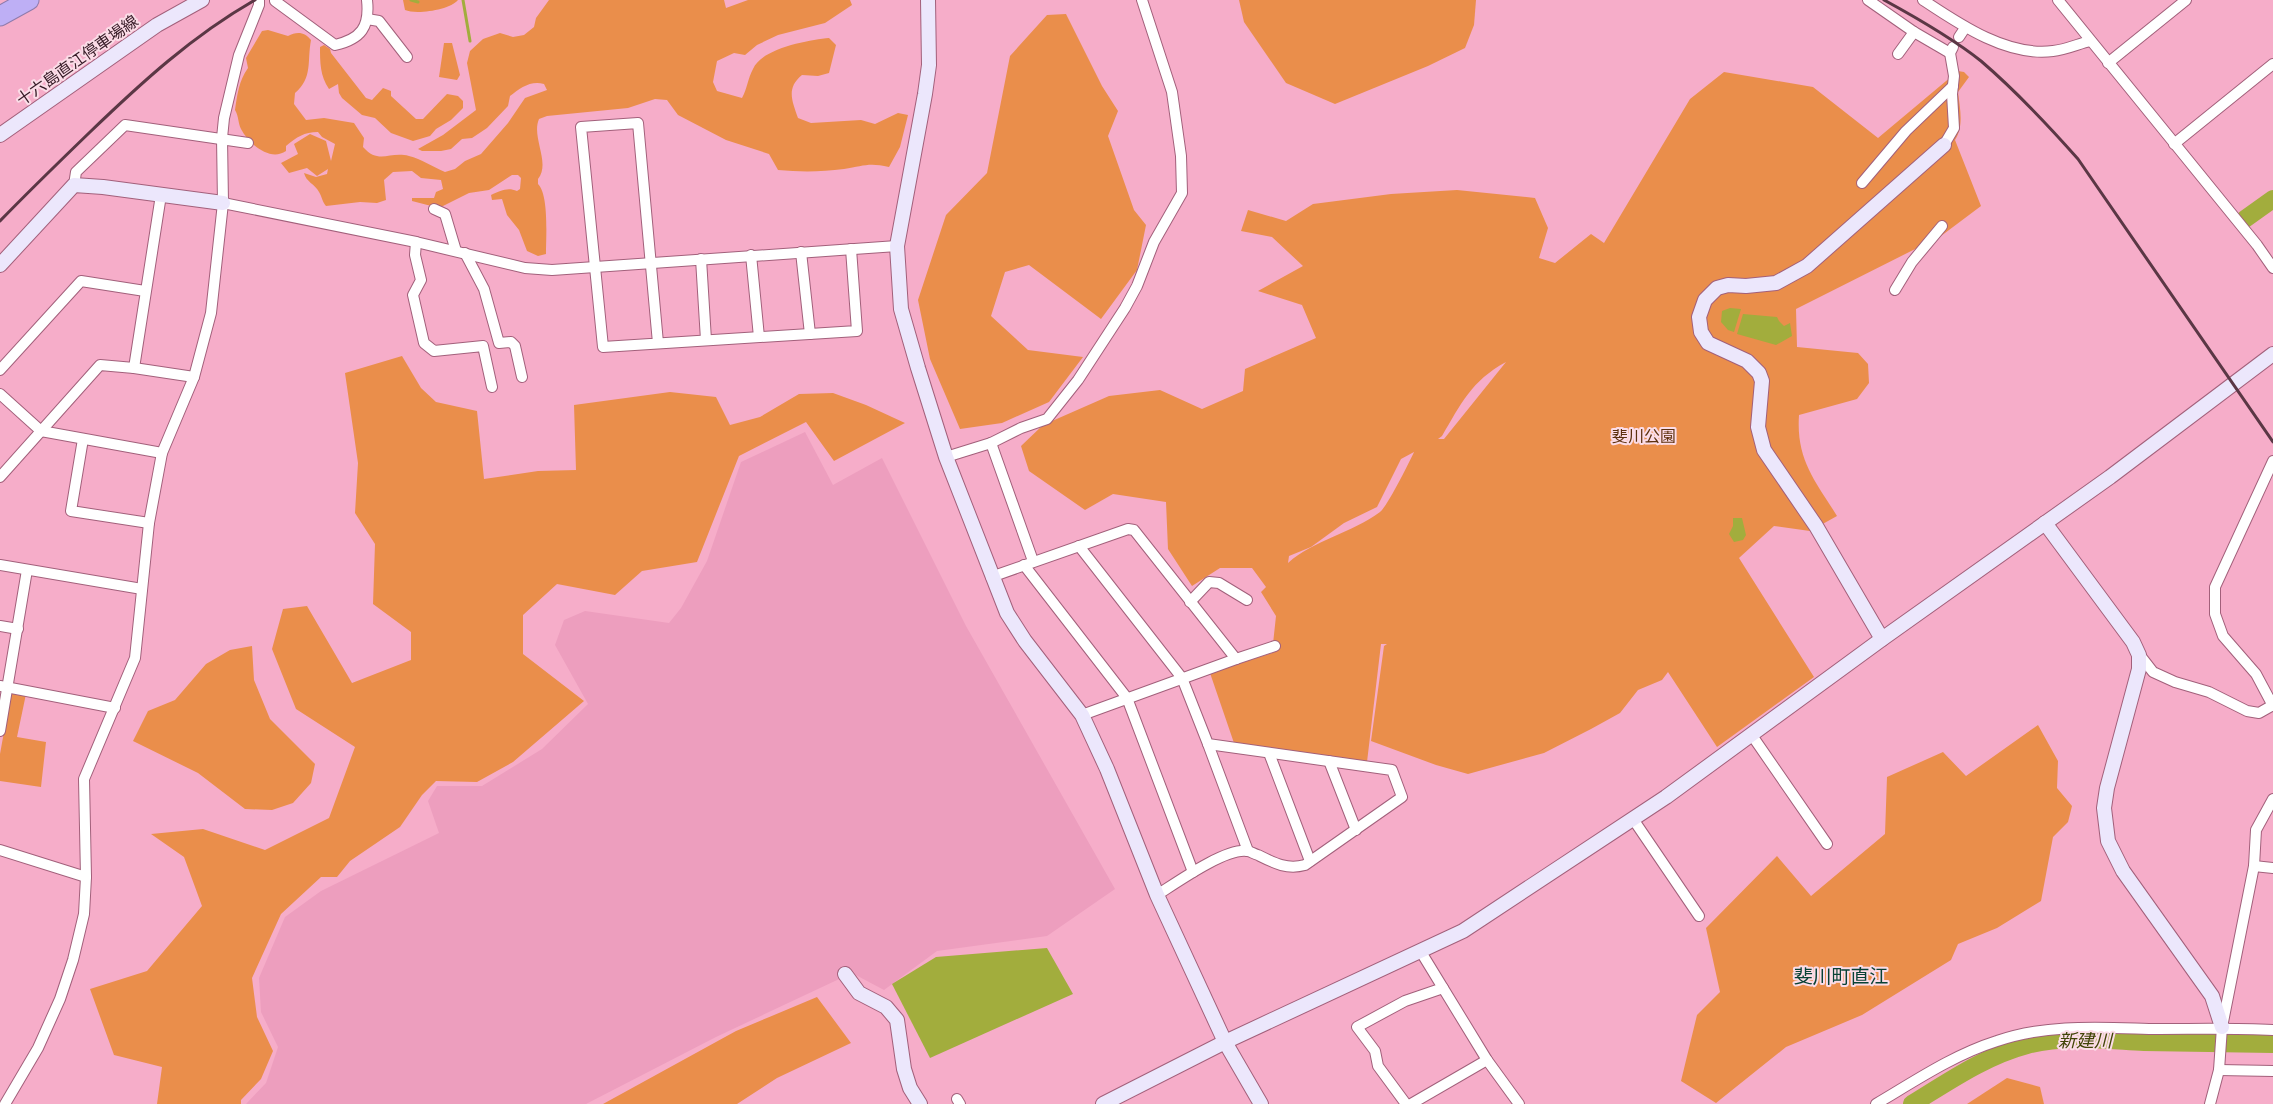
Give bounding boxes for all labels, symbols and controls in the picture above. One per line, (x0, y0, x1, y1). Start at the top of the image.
street label: 十六島直江停車場線 (13, 11, 142, 109)
park label: 斐川公園 (1612, 427, 1676, 446)
district label: 斐川町直江 (1793, 965, 1889, 988)
water label: 新建川 (2058, 1030, 2114, 1051)

